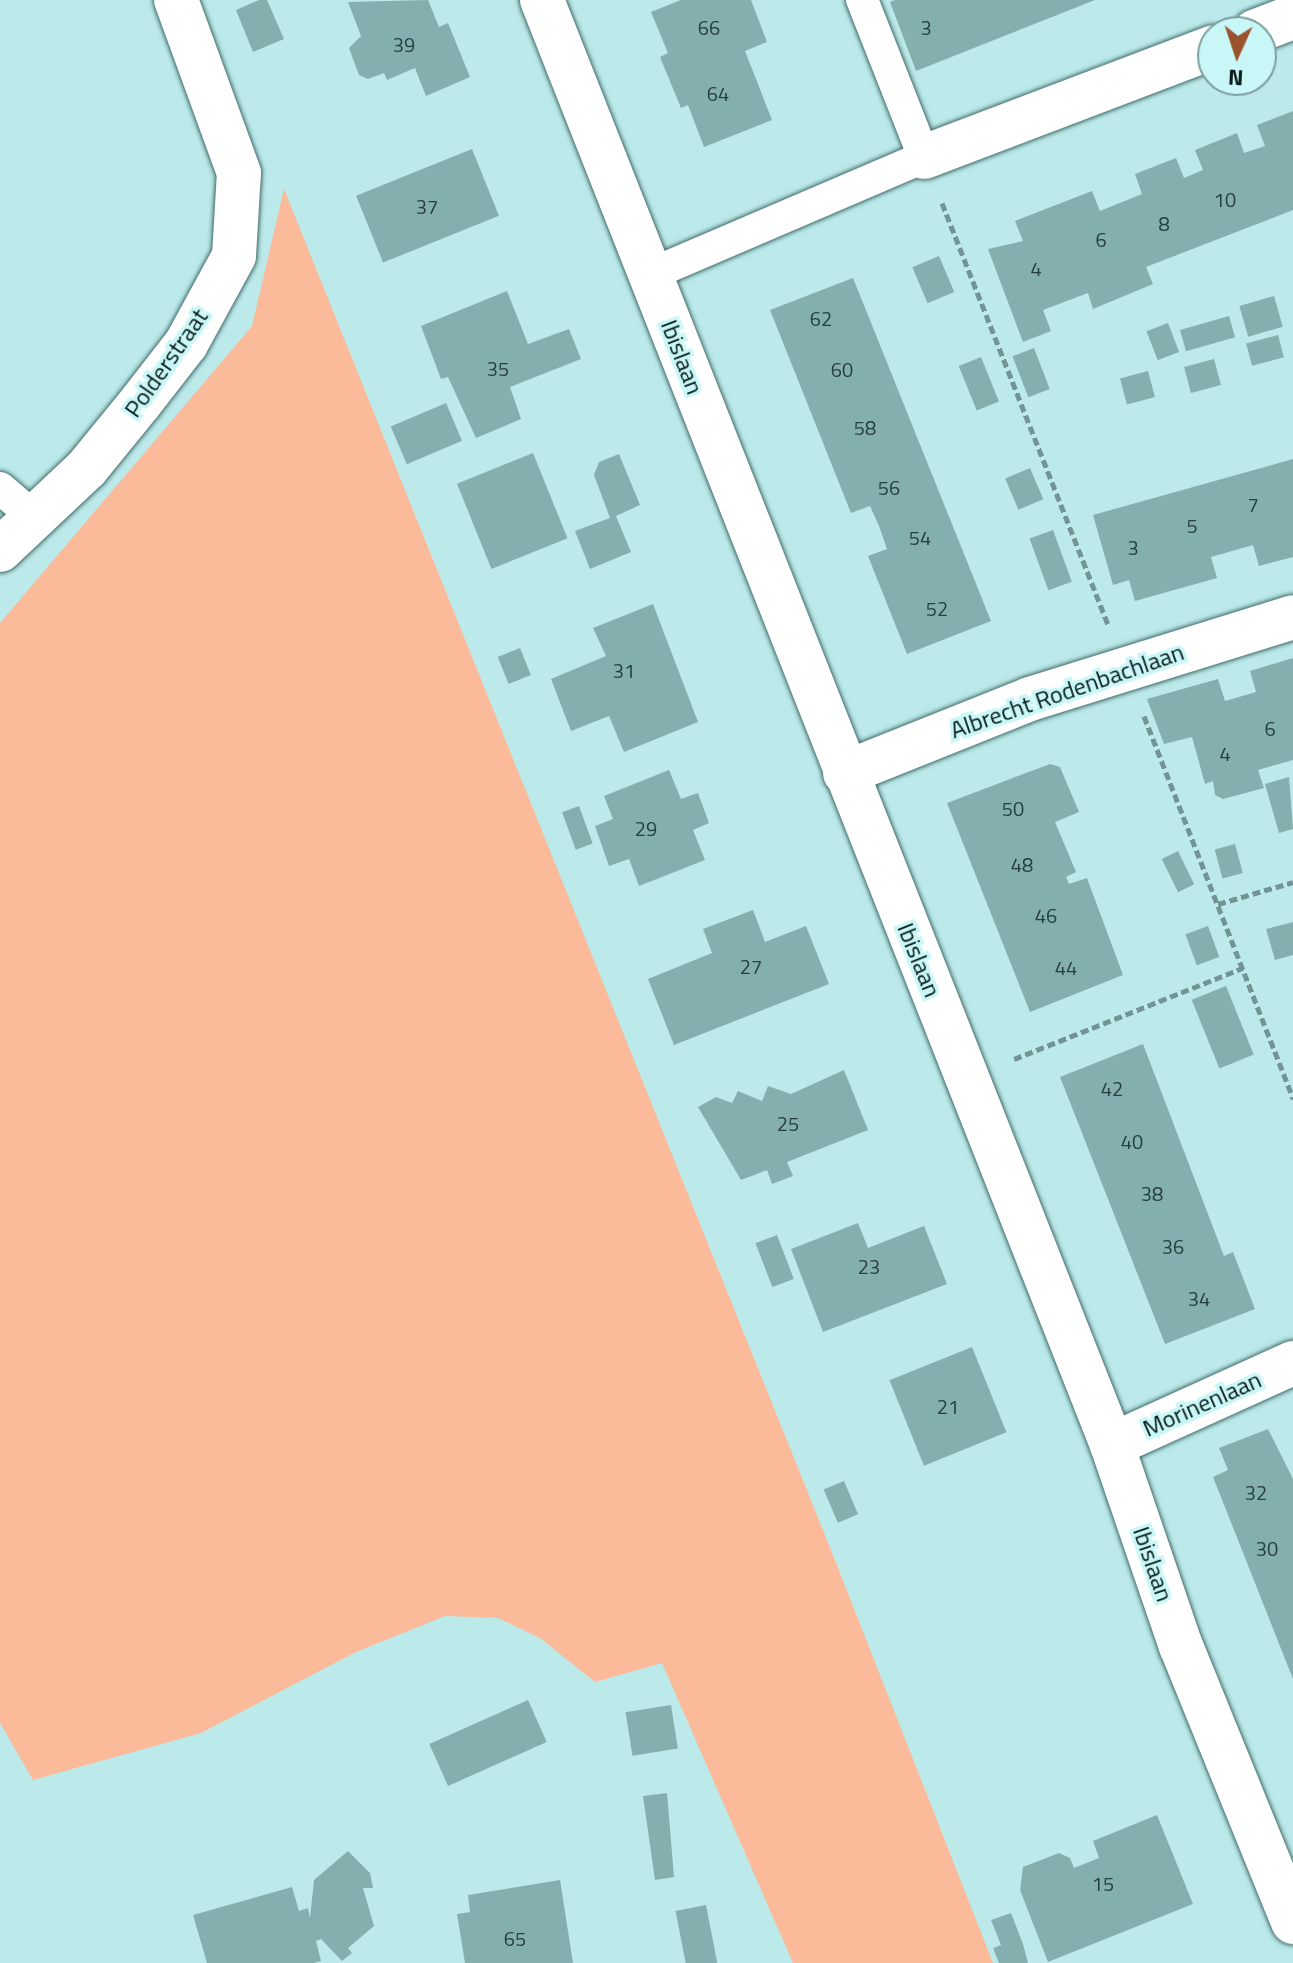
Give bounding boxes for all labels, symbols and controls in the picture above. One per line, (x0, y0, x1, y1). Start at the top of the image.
house number: 66 (698, 15, 720, 39)
house number: 3 (920, 15, 932, 39)
north arrow (1197, 16, 1277, 96)
house number: 39 (393, 32, 415, 56)
text: N (1227, 61, 1244, 95)
house number: 64 (707, 81, 729, 105)
house number: 10 (1214, 187, 1236, 211)
house number: 37 (416, 194, 438, 218)
house number: 8 (1158, 211, 1170, 235)
house number: 6 (1095, 227, 1107, 251)
house number: 4 (1030, 256, 1042, 280)
street label: Polderstraat (118, 303, 214, 423)
house number: 62 (810, 306, 832, 330)
street label: Ibislaan (655, 316, 709, 398)
house number: 35 (487, 356, 509, 380)
house number: 60 (831, 357, 853, 381)
house number: 58 (854, 415, 876, 439)
house number: 56 (878, 475, 900, 499)
house number: 7 (1247, 492, 1259, 516)
house number: 5 (1186, 513, 1198, 537)
house number: 54 (909, 525, 931, 549)
house number: 3 (1127, 535, 1139, 559)
house number: 52 (926, 596, 948, 620)
street label: Albrecht Rodenbachlaan (946, 637, 1188, 745)
house number: 31 (613, 658, 635, 682)
house number: 6 (1264, 716, 1276, 740)
house number: 4 (1219, 741, 1231, 765)
house number: 50 (1002, 796, 1024, 820)
house number: 29 (635, 816, 657, 840)
house number: 48 (1011, 852, 1033, 876)
house number: 46 (1035, 903, 1057, 927)
street label: Ibislaan (891, 919, 947, 1001)
house number: 27 (740, 954, 762, 978)
house number: 44 (1055, 955, 1077, 979)
house number: 42 (1101, 1076, 1123, 1100)
house number: 25 (777, 1111, 799, 1135)
house number: 40 (1121, 1129, 1143, 1153)
house number: 38 (1141, 1181, 1163, 1205)
house number: 36 (1162, 1234, 1184, 1258)
house number: 23 (858, 1254, 880, 1278)
house number: 34 (1188, 1286, 1210, 1310)
street label: Morinenlaan (1138, 1365, 1266, 1443)
house number: 21 (937, 1394, 959, 1418)
house number: 32 (1245, 1480, 1267, 1504)
street label: Ibislaan (1127, 1523, 1179, 1605)
house number: 30 (1256, 1536, 1278, 1560)
house number: 15 (1092, 1871, 1114, 1895)
house number: 65 (504, 1926, 526, 1950)

